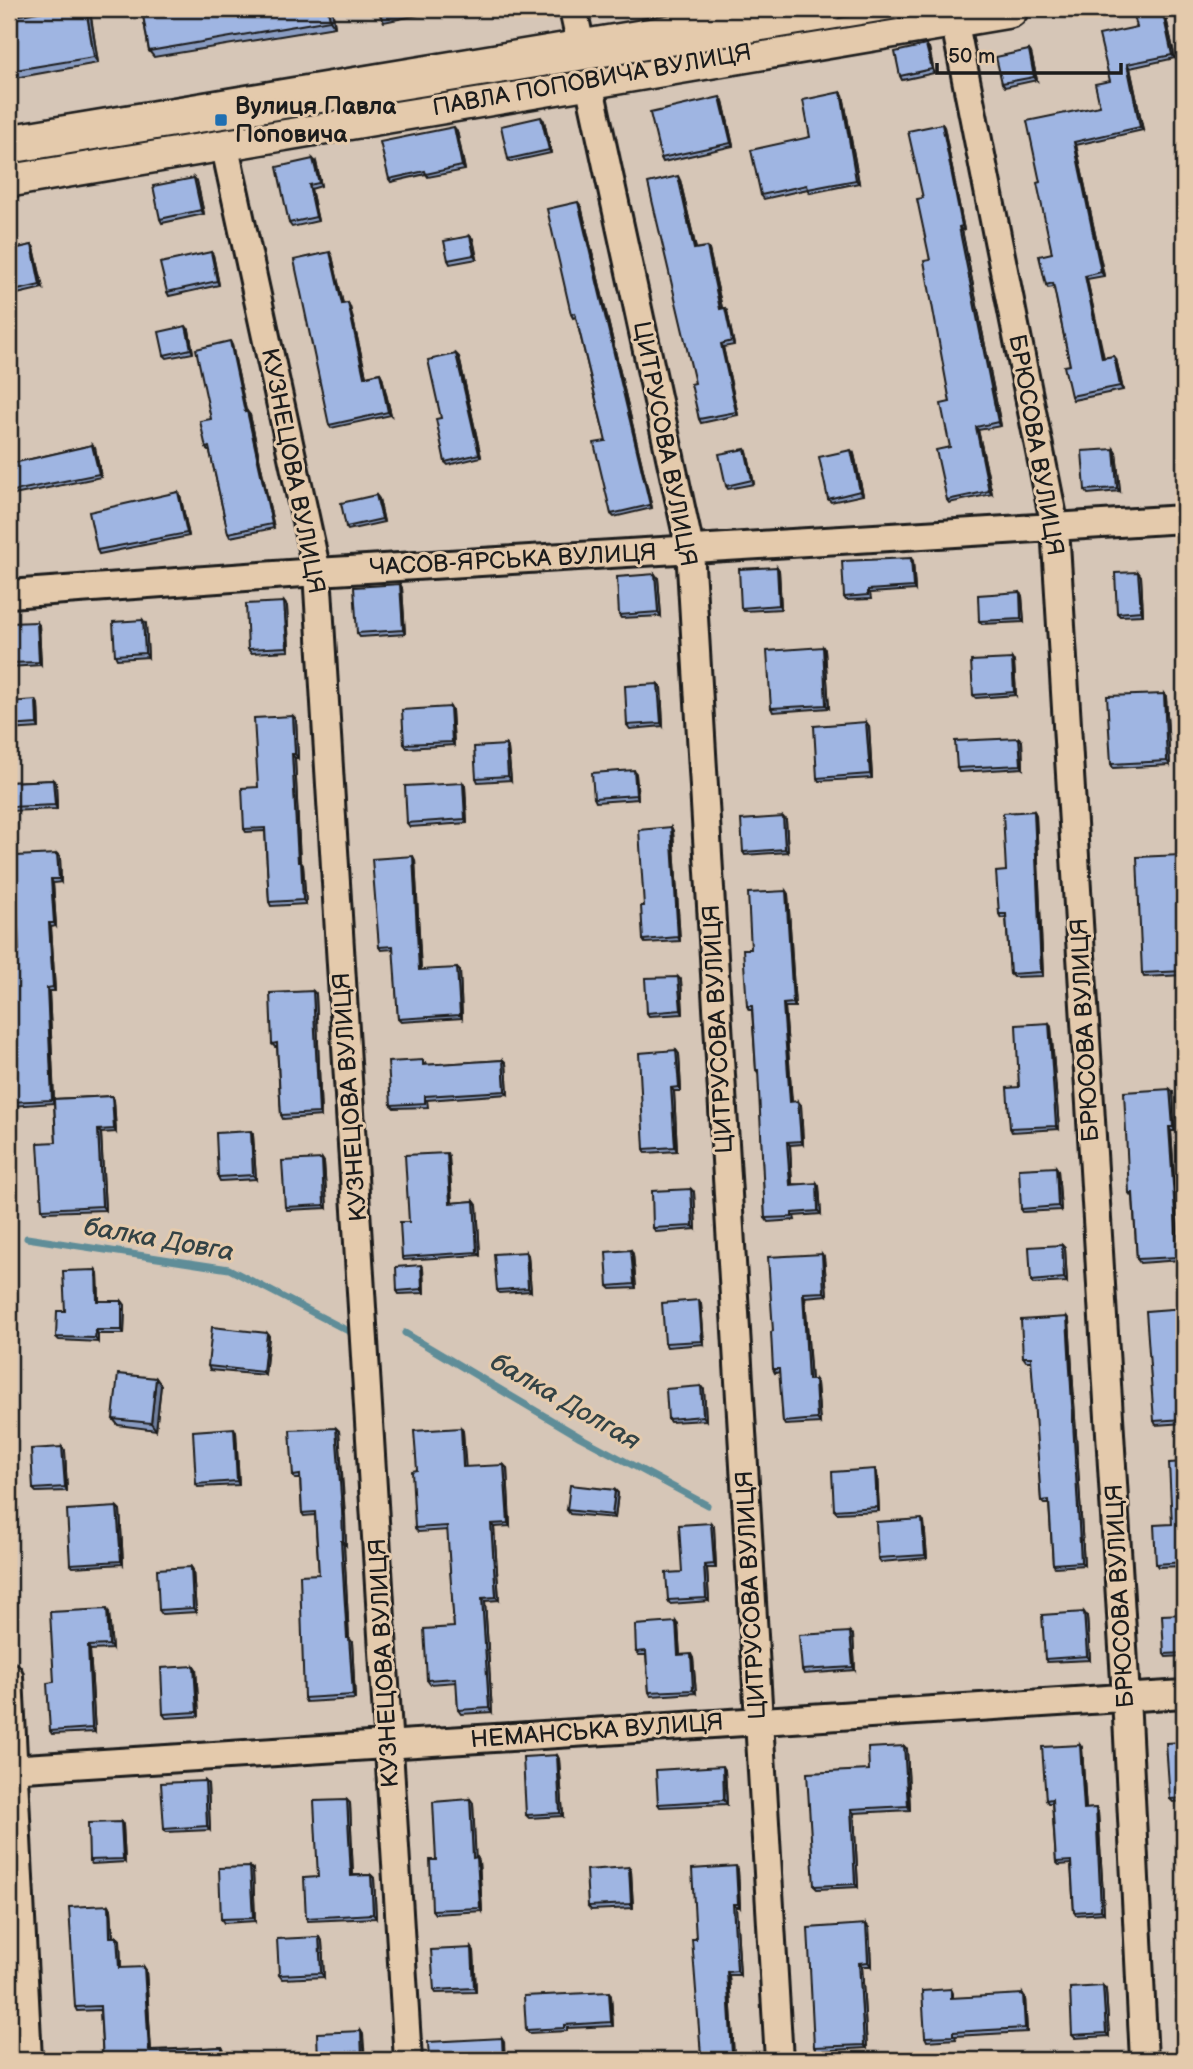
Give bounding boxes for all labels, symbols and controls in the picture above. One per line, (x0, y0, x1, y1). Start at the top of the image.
scale bar (937, 32, 1121, 76)
street label: ПАВЛА ПОПОВИЧА ВУЛИЦЯ (430, 38, 754, 122)
text: 50 m (948, 44, 995, 69)
place label: Вулиця Павла Поповича (235, 92, 397, 149)
marker: Вулиця Павла Поповича (213, 112, 229, 128)
street label: ЦИТРУСОВА ВУЛИЦЯ (627, 319, 703, 569)
street label: БРЮСОВА ВУЛИЦЯ (1002, 332, 1070, 558)
street label: КУЗНЕЦОВА ВУЛИЦЯ (255, 346, 331, 596)
street label: ЧАСОВ-ЯРСЬКА ВУЛИЦЯ (369, 538, 657, 582)
street label: ЦИТРУСОВА ВУЛИЦЯ (697, 904, 739, 1154)
street label: БРЮСОВА ВУЛИЦЯ (1065, 917, 1105, 1143)
street label: КУЗНЕЦОВА ВУЛИЦЯ (327, 972, 373, 1222)
water label: балка Довга (82, 1212, 236, 1268)
water label: балка Долгая (485, 1347, 646, 1458)
street label: ЦИТРУСОВА ВУЛИЦЯ (730, 1470, 772, 1720)
street label: БРЮСОВА ВУЛИЦЯ (1100, 1483, 1140, 1709)
street label: КУЗНЕЦОВА ВУЛИЦЯ (363, 1538, 405, 1788)
street label: НЕМАНСЬКА ВУЛИЦЯ (470, 1708, 724, 1754)

